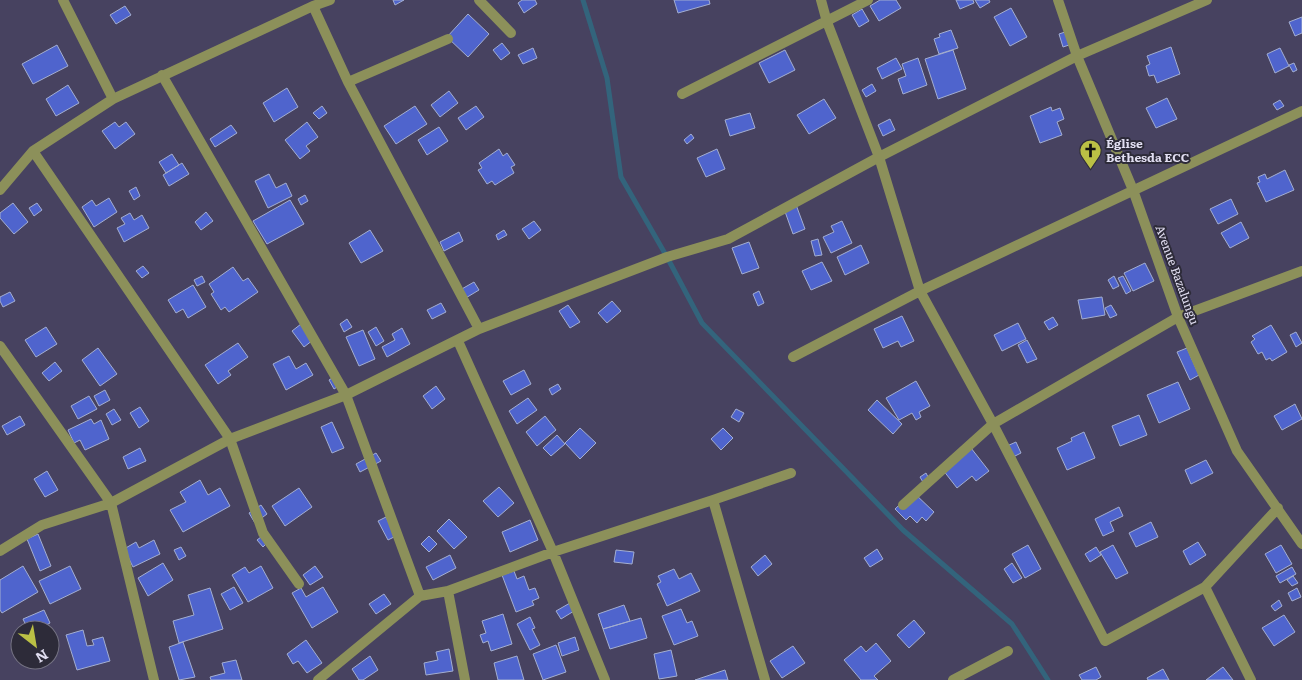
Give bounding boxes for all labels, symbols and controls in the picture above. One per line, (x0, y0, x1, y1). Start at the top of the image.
place label: Église Bethesda ECC (1106, 134, 1189, 166)
church icon: Église Bethesda ECC (1078, 139, 1102, 170)
street label: Avenue Bazalungu (1152, 222, 1204, 327)
north arrow (10, 620, 60, 670)
text: N (32, 645, 52, 669)

